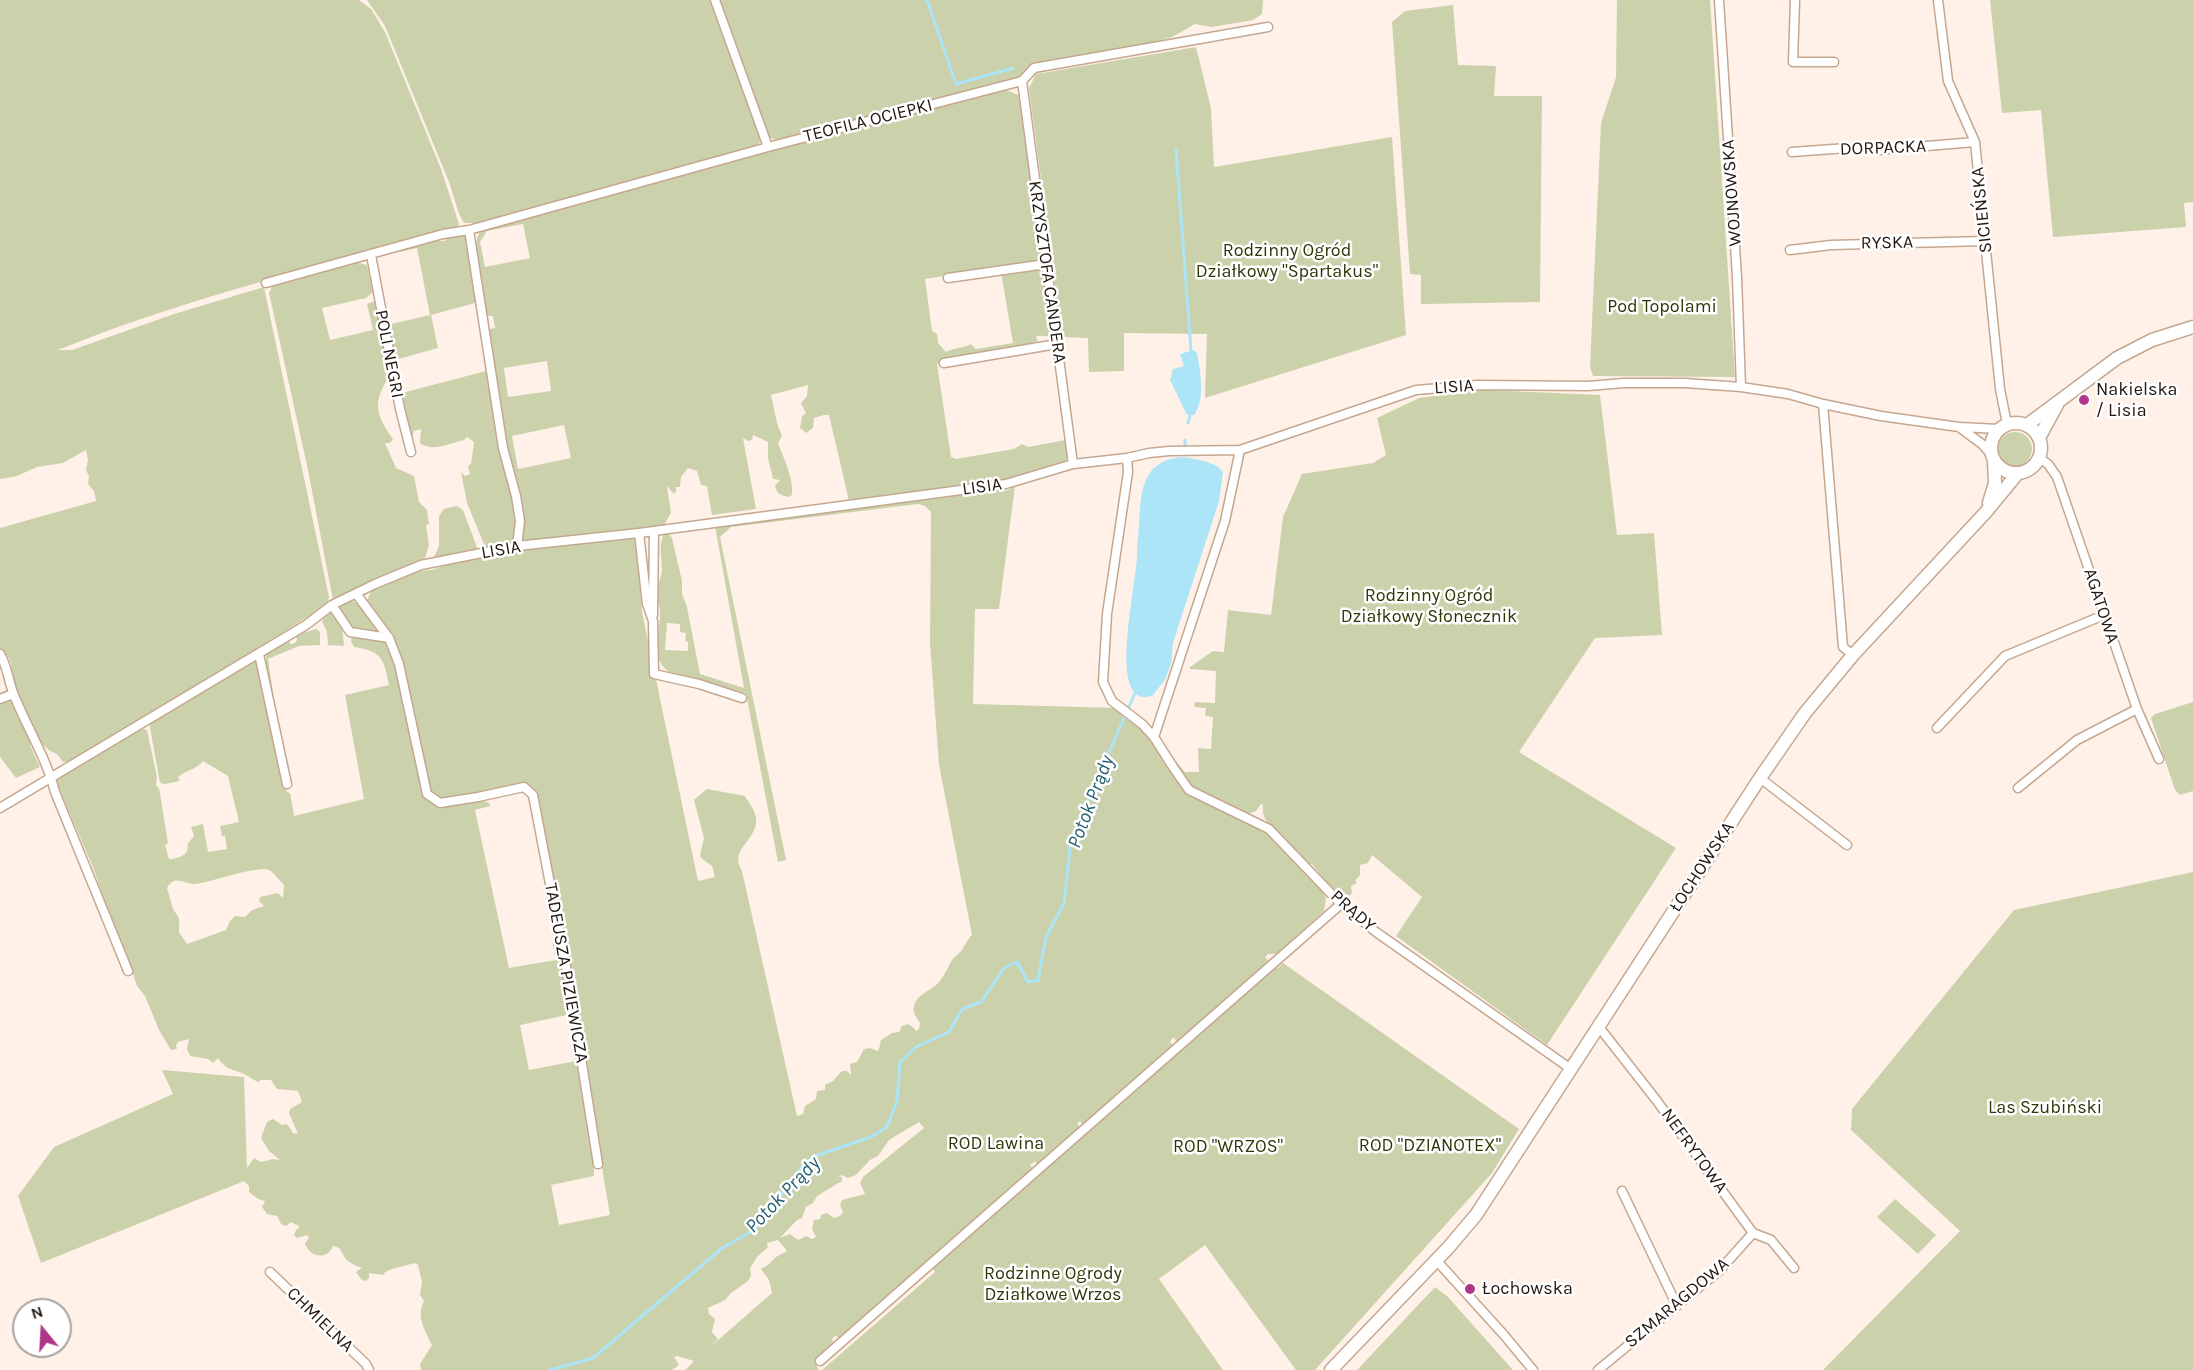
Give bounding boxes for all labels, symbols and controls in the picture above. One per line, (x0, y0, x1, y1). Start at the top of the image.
street label: TEOFILA OCIEPKI (801, 95, 935, 147)
street label: DORPACKA (1839, 136, 1927, 160)
street label: WOJNOWSKA (1717, 139, 1747, 247)
street label: SICIEŃSKA (1967, 166, 1997, 254)
street label: KRZYSZTOFA CANDERA (1023, 179, 1071, 365)
street label: RYSKA (1861, 232, 1913, 254)
park label: Rodzinny Ogród Działkowy "Spartakus" (1196, 240, 1378, 282)
park label: Pod Topolami (1607, 296, 1717, 318)
street label: POLI NEGRI (370, 308, 408, 400)
street label: LISIA (1433, 375, 1475, 399)
place label: Nakielska / Lisia (2096, 379, 2178, 422)
marker: Nakielska / Lisia (2077, 393, 2091, 407)
street label: LISIA (961, 474, 1003, 500)
street label: LISIA (480, 536, 522, 564)
street label: AGATOWA (2079, 566, 2123, 646)
park label: Rodzinny Ogród Działkowy Słonecznik (1341, 585, 1517, 628)
water label: Potok Prądy (1062, 752, 1120, 852)
street label: ŁOCHOWSKA (1665, 818, 1739, 916)
street label: TADEUSZA PIZIEWICZA (540, 881, 592, 1065)
street label: PRĄDY (1326, 886, 1380, 936)
park label: Las Szubiński (1988, 1097, 2102, 1119)
street label: NEFRYTOWA (1656, 1105, 1732, 1197)
park label: ROD Lawina (948, 1133, 1044, 1155)
park label: ROD "DZIANOTEX" (1359, 1135, 1501, 1157)
park label: ROD "WRZOS" (1173, 1136, 1283, 1158)
water label: Potok Prądy (741, 1152, 825, 1238)
street label: SZMARAGDOWA (1620, 1253, 1734, 1353)
park label: Rodzinne Ogrody Działkowe Wrzos (984, 1263, 1122, 1306)
place label: Łochowska (1482, 1278, 1573, 1300)
marker: Łochowska (1463, 1282, 1477, 1296)
street label: CHMIELNA (282, 1283, 358, 1357)
north arrow (12, 1298, 72, 1358)
text: N (28, 1302, 45, 1323)

